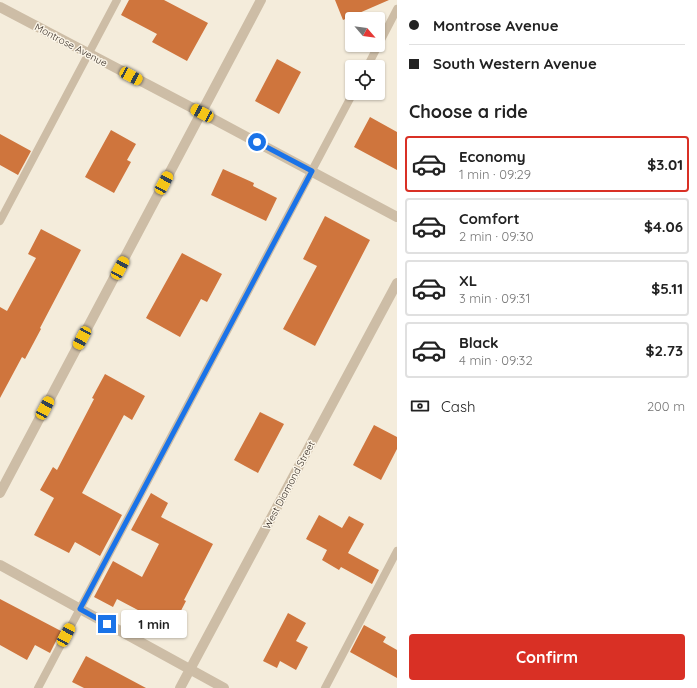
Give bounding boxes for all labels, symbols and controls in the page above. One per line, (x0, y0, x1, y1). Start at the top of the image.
north arrow (345, 12, 385, 52)
map controls (345, 12, 385, 100)
text: Montrose Avenue (433, 16, 559, 35)
street label: Montrose Avenue (32, 20, 110, 70)
text: South Western Avenue (433, 54, 597, 73)
button: locate (345, 60, 385, 100)
car (118, 65, 144, 87)
text: Choose a ride (409, 100, 528, 123)
car (189, 102, 215, 124)
route start (248, 133, 266, 151)
icon: car (411, 146, 447, 182)
text: Economy (459, 147, 526, 166)
text: $3.01 (647, 155, 683, 174)
text: 1 min · 09:29 (459, 166, 531, 182)
car (153, 170, 175, 196)
icon: car (411, 208, 447, 244)
text: Comfort (459, 209, 520, 228)
text: $4.06 (644, 217, 683, 236)
text: 2 min · 09:30 (459, 228, 534, 244)
car (109, 255, 131, 281)
icon: car (411, 270, 447, 306)
text: XL (459, 271, 477, 290)
text: $5.11 (651, 279, 683, 298)
text: 3 min · 09:31 (459, 290, 530, 306)
car (71, 325, 93, 351)
icon: car (411, 332, 447, 368)
text: Black (459, 333, 499, 352)
text: $2.73 (645, 341, 683, 360)
text: 4 min · 09:32 (459, 352, 533, 368)
car (34, 395, 56, 421)
icon: cash (409, 395, 431, 417)
text: Cash (441, 397, 475, 416)
text: 200 m (647, 398, 685, 414)
street label: West Diamond Street (260, 438, 318, 532)
callout: 1 min (121, 610, 187, 638)
route end (98, 615, 116, 633)
text: 1 min (138, 616, 170, 632)
car (55, 622, 77, 648)
button: Confirm (409, 634, 685, 680)

